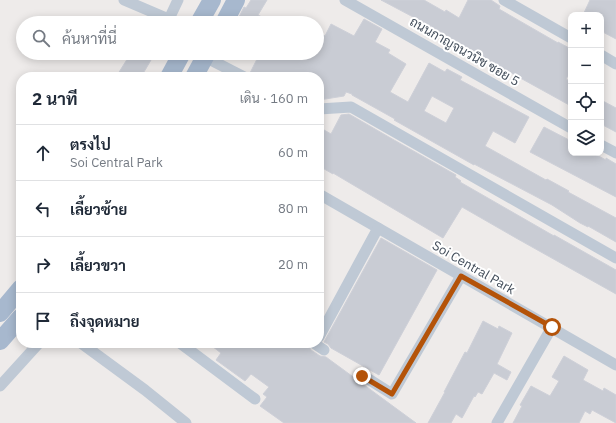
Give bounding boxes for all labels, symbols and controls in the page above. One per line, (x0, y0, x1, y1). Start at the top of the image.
map controls (568, 12, 604, 156)
button: + (568, 12, 604, 48)
street label: ถนนกาญจนวนิช ซอย 5 (407, 13, 523, 90)
search box (16, 16, 324, 60)
icon: search (30, 27, 52, 49)
text: ค้นหาที่นี่ (62, 29, 117, 48)
button: − (568, 48, 604, 84)
button: locate (568, 84, 604, 120)
text: 2 นาที (32, 88, 77, 110)
text: เดิน · 160 m (240, 90, 308, 107)
button: layers (568, 120, 604, 156)
text: ตรงไป (70, 135, 111, 154)
icon: ahead (32, 142, 54, 164)
text: 60 m (278, 144, 308, 161)
text: Soi Central Park (70, 154, 163, 171)
icon: left (32, 198, 54, 220)
text: เลี้ยวซ้าย (70, 200, 127, 219)
text: 80 m (278, 200, 308, 217)
street label: Soi Central Park (429, 237, 518, 298)
icon: right (32, 254, 54, 276)
text: เลี้ยวขวา (70, 256, 126, 275)
text: 20 m (278, 256, 308, 273)
icon: arrive (32, 310, 54, 332)
text: ถึงจุดหมาย (70, 312, 140, 331)
route start (543, 318, 561, 336)
route end (353, 367, 371, 385)

